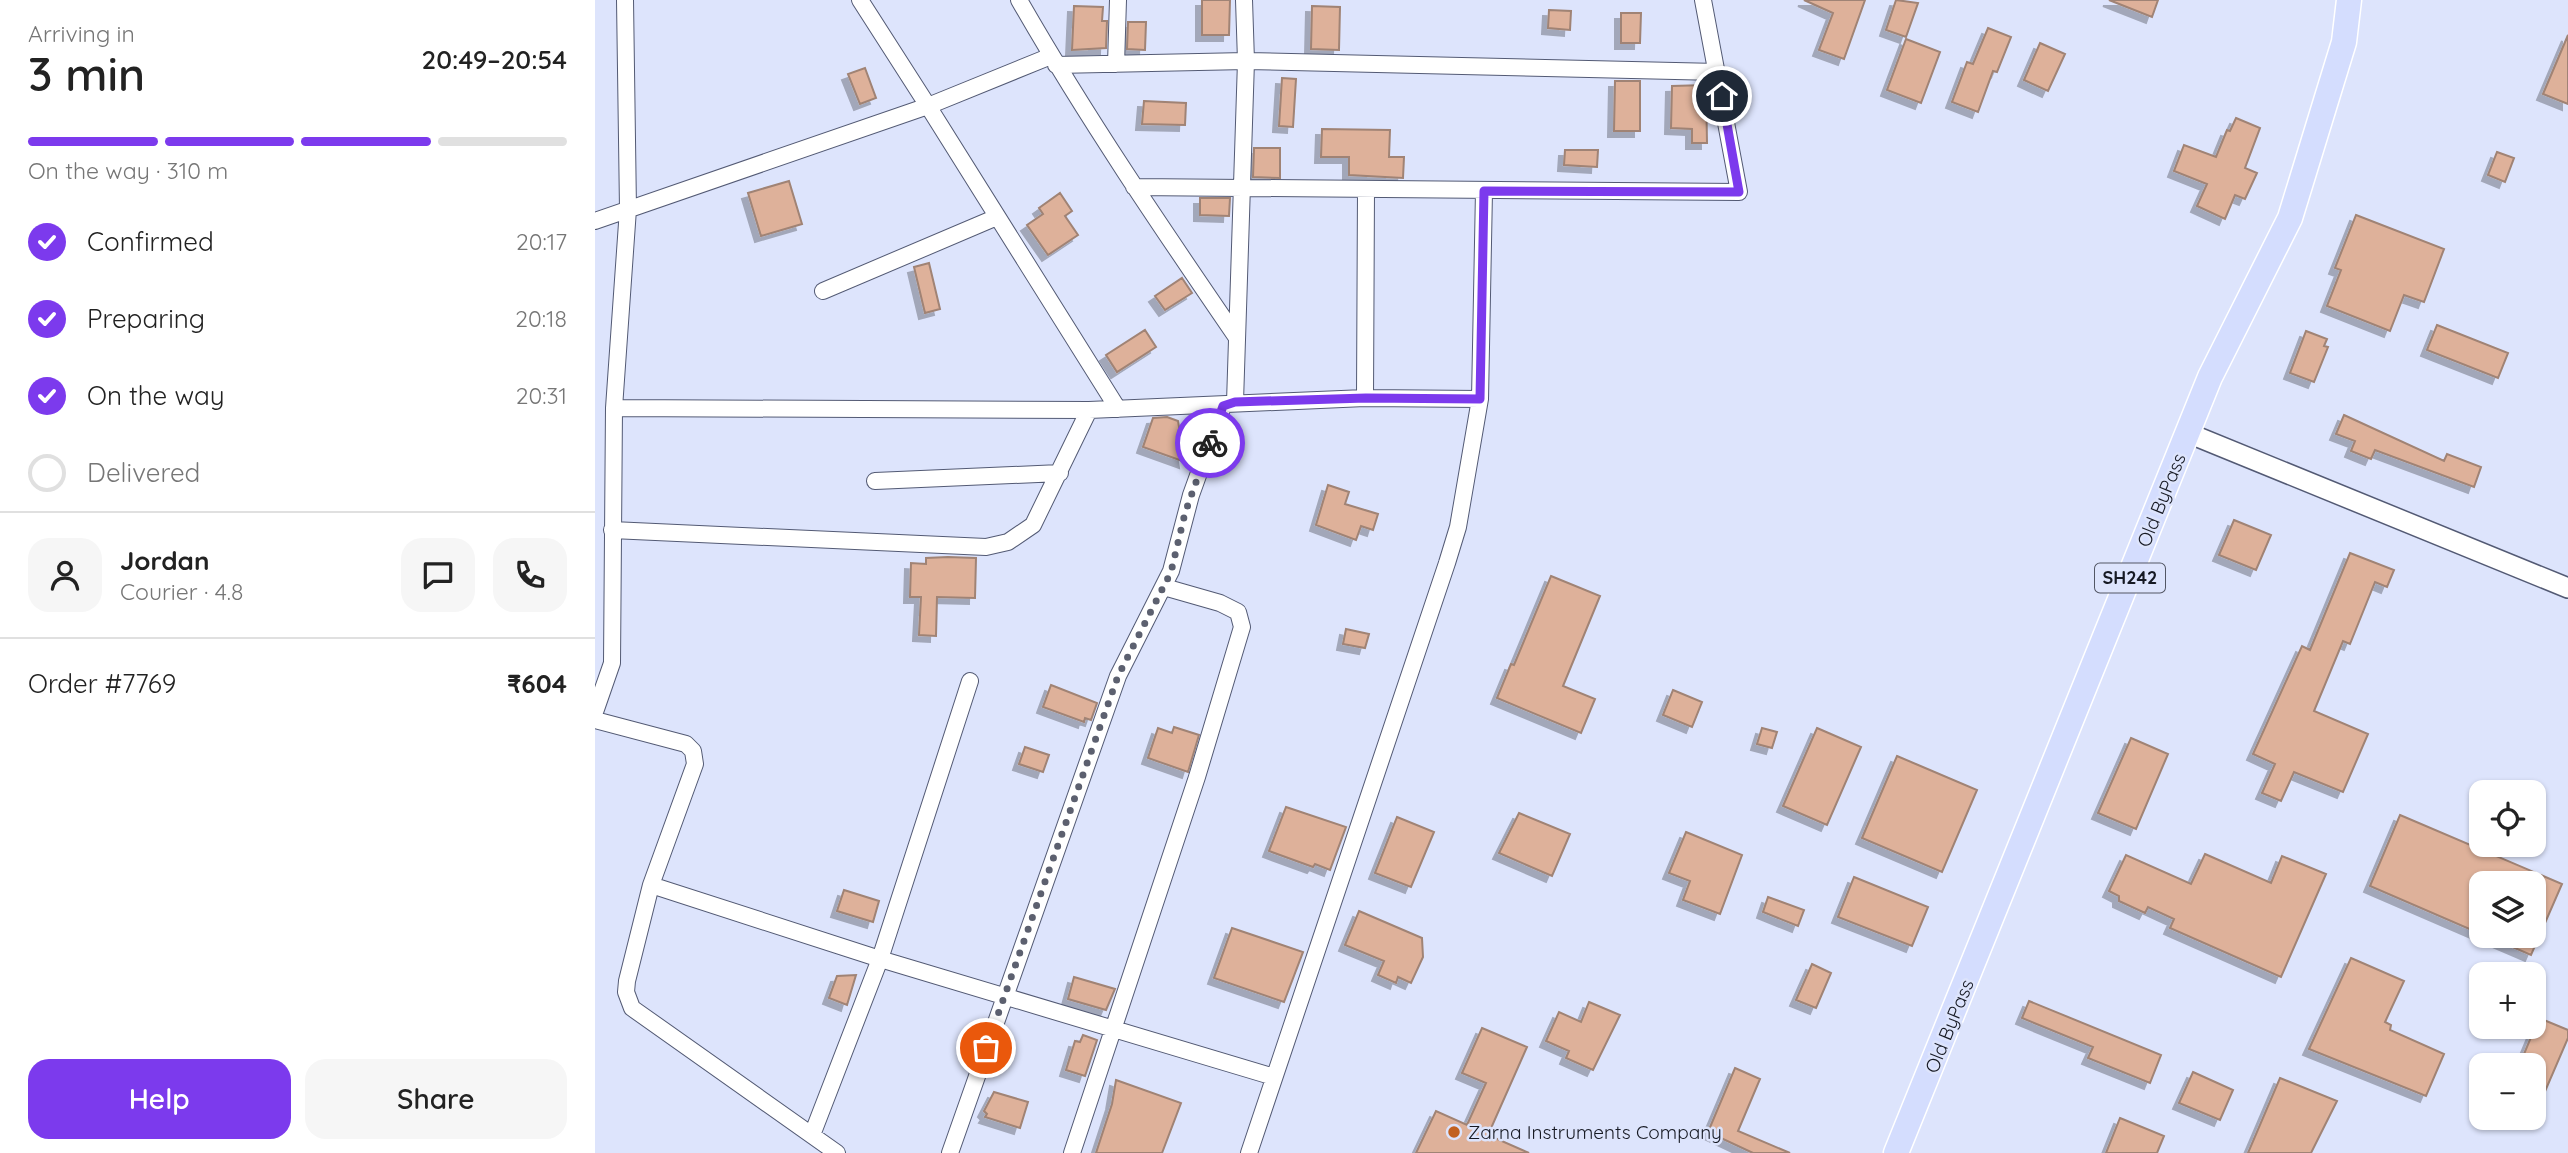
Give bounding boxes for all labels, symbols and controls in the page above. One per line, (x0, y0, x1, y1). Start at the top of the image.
text: Arriving in (28, 19, 135, 48)
text: 20:49–20:54 (422, 43, 567, 76)
text: 3 min (28, 45, 145, 103)
pin (1692, 66, 1752, 126)
icon: home (1703, 77, 1741, 115)
text: On the way · 310 m (28, 156, 228, 185)
icon: check (28, 223, 66, 261)
text: Confirmed (87, 225, 214, 258)
text: 20:17 (516, 227, 567, 256)
icon: check (28, 300, 66, 338)
text: Preparing (87, 302, 205, 335)
text: 20:18 (515, 304, 567, 333)
icon: check (28, 377, 66, 415)
text: On the way (87, 379, 225, 412)
text: 20:31 (516, 381, 567, 410)
courier (1175, 408, 1245, 478)
icon: bike (1191, 424, 1229, 462)
street label: Old ByPass (2131, 449, 2191, 550)
text: Delivered (87, 456, 200, 489)
button: person (28, 538, 102, 612)
button: chat (401, 538, 475, 612)
button: phone (493, 538, 567, 612)
text: Jordan (120, 544, 209, 577)
road number: SH242 (2095, 564, 2165, 592)
text: Courier · 4.8 (120, 577, 243, 606)
text: Order #7769 (28, 667, 176, 700)
text: ₹604 (507, 667, 567, 700)
map controls (2469, 780, 2546, 1130)
button: locate (2469, 780, 2546, 857)
button: layers (2469, 871, 2546, 948)
button: + (2469, 962, 2546, 1039)
street label: Old ByPass (1919, 975, 1979, 1076)
pin (956, 1018, 1016, 1078)
icon: bag (967, 1029, 1005, 1067)
button: − (2469, 1053, 2546, 1130)
button: Help (28, 1059, 291, 1139)
button: Share (305, 1059, 567, 1139)
place label: Zarna Instruments Company (1468, 1120, 1722, 1144)
marker: Zarna Instruments Company (1446, 1124, 1462, 1140)

